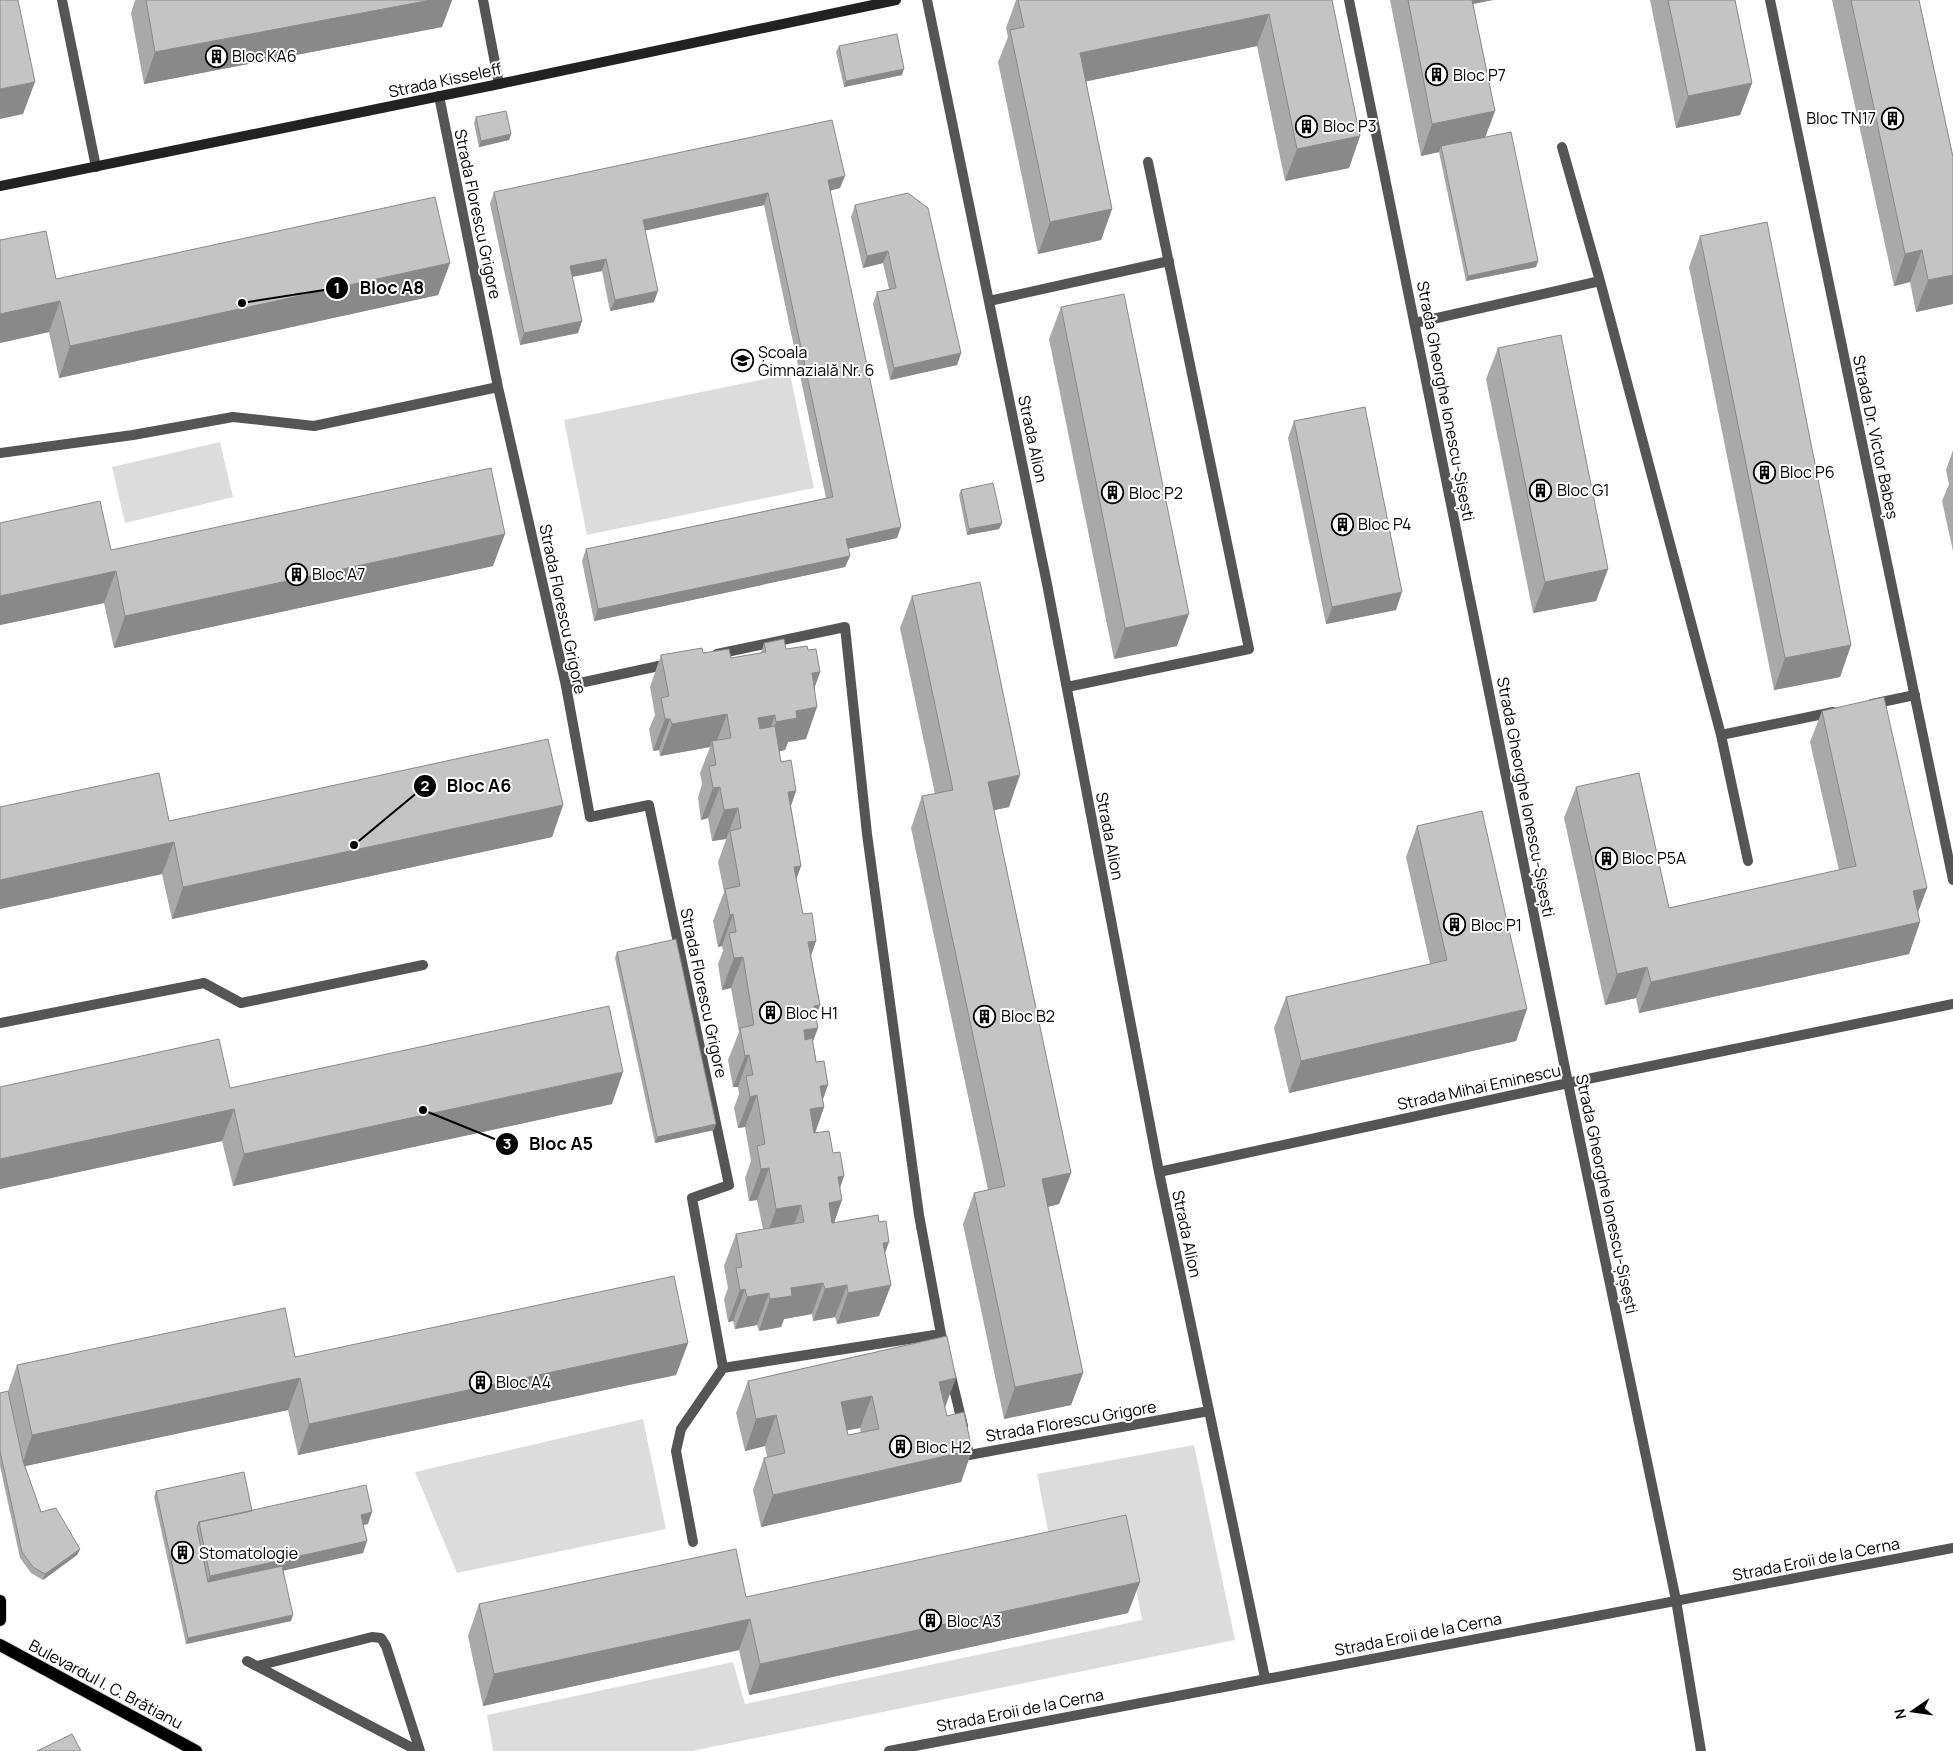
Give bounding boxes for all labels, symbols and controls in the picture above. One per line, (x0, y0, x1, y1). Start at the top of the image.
building icon: Bloc KA6 (204, 44, 228, 68)
place label: Bloc KA6 (232, 45, 297, 67)
street label: Strada Kisseleff (386, 57, 504, 103)
building icon: Bloc P7 (1425, 63, 1449, 87)
place label: Bloc P7 (1453, 64, 1506, 86)
building icon: Bloc TN17 (1880, 106, 1904, 130)
place label: Bloc TN17 (1806, 107, 1876, 129)
building icon: Bloc P3 (1295, 114, 1319, 138)
place label: Bloc P3 (1323, 115, 1377, 137)
street label: Strada Florescu Grigore (449, 127, 507, 301)
callout: Bloc A8 (324, 272, 434, 305)
text: Bloc A8 (360, 275, 424, 299)
text: 1 (334, 277, 340, 298)
street label: Strada Gheorghe Ionescu-Șișești (1412, 279, 1480, 523)
place label: Școala Gimnazială Nr. 6 (758, 341, 875, 381)
school or university icon: Școala Gimnazială Nr. 6 (730, 349, 754, 373)
street label: Strada Dr. Victor Babeș (1848, 353, 1904, 521)
street label: Strada Alion (1013, 393, 1053, 485)
building icon: Bloc P6 (1752, 460, 1776, 484)
place label: Bloc P6 (1780, 461, 1835, 483)
building icon: Bloc G1 (1529, 478, 1553, 502)
place label: Bloc G1 (1557, 479, 1610, 501)
building icon: Bloc P2 (1101, 481, 1125, 505)
place label: Bloc P2 (1129, 482, 1183, 504)
building icon: Bloc P4 (1330, 512, 1354, 536)
place label: Bloc P4 (1358, 513, 1411, 535)
street label: Strada Florescu Grigore (534, 522, 592, 696)
building icon: Bloc A7 (284, 562, 308, 586)
place label: Bloc A7 (312, 563, 365, 585)
street label: Strada Gheorghe Ionescu-Șișești (1492, 675, 1560, 919)
callout: Bloc A6 (412, 770, 522, 803)
text: Bloc A6 (447, 773, 511, 797)
text: 2 (421, 775, 430, 796)
street label: Strada Alion (1091, 790, 1129, 882)
building icon: Bloc P5A (1594, 846, 1618, 870)
place label: Bloc P5A (1622, 847, 1686, 869)
street label: Strada Florescu Grigore (675, 906, 733, 1080)
building icon: Bloc P1 (1443, 913, 1467, 937)
place label: Bloc P1 (1471, 914, 1522, 936)
building icon: Bloc H1 (758, 1001, 782, 1025)
place label: Bloc H1 (786, 1002, 838, 1024)
building icon: Bloc B2 (973, 1004, 997, 1028)
place label: Bloc B2 (1001, 1005, 1055, 1027)
street label: Strada Mihai Eminescu (1395, 1059, 1563, 1115)
street label: Strada Gheorghe Ionescu-Șișești (1571, 1072, 1643, 1316)
callout: Bloc A5 (494, 1127, 603, 1160)
text: Bloc A5 (529, 1131, 593, 1155)
text: 3 (503, 1133, 511, 1154)
street label: Strada Alion (1167, 1188, 1207, 1280)
building icon: Bloc A4 (468, 1370, 492, 1394)
place label: Bloc A4 (496, 1371, 551, 1393)
street label: Strada Florescu Grigore (984, 1395, 1158, 1447)
building icon: Bloc H2 (888, 1435, 912, 1459)
place label: Bloc H2 (916, 1436, 971, 1458)
street label: Strada Eroii de la Cerna (1731, 1532, 1901, 1586)
building icon: Stomatologie (171, 1541, 195, 1565)
place label: Stomatologie (199, 1542, 298, 1564)
street label: Strada Eroii de la Cerna (1333, 1607, 1503, 1661)
building icon: Bloc A3 (919, 1609, 943, 1633)
place label: Bloc A3 (947, 1610, 1001, 1632)
street label: Bulevardul I. C. Brătianu (25, 1634, 187, 1734)
street label: Strada Eroii de la Cerna (935, 1683, 1105, 1737)
north arrow (1888, 1686, 1938, 1736)
text: N (1889, 1707, 1910, 1721)

